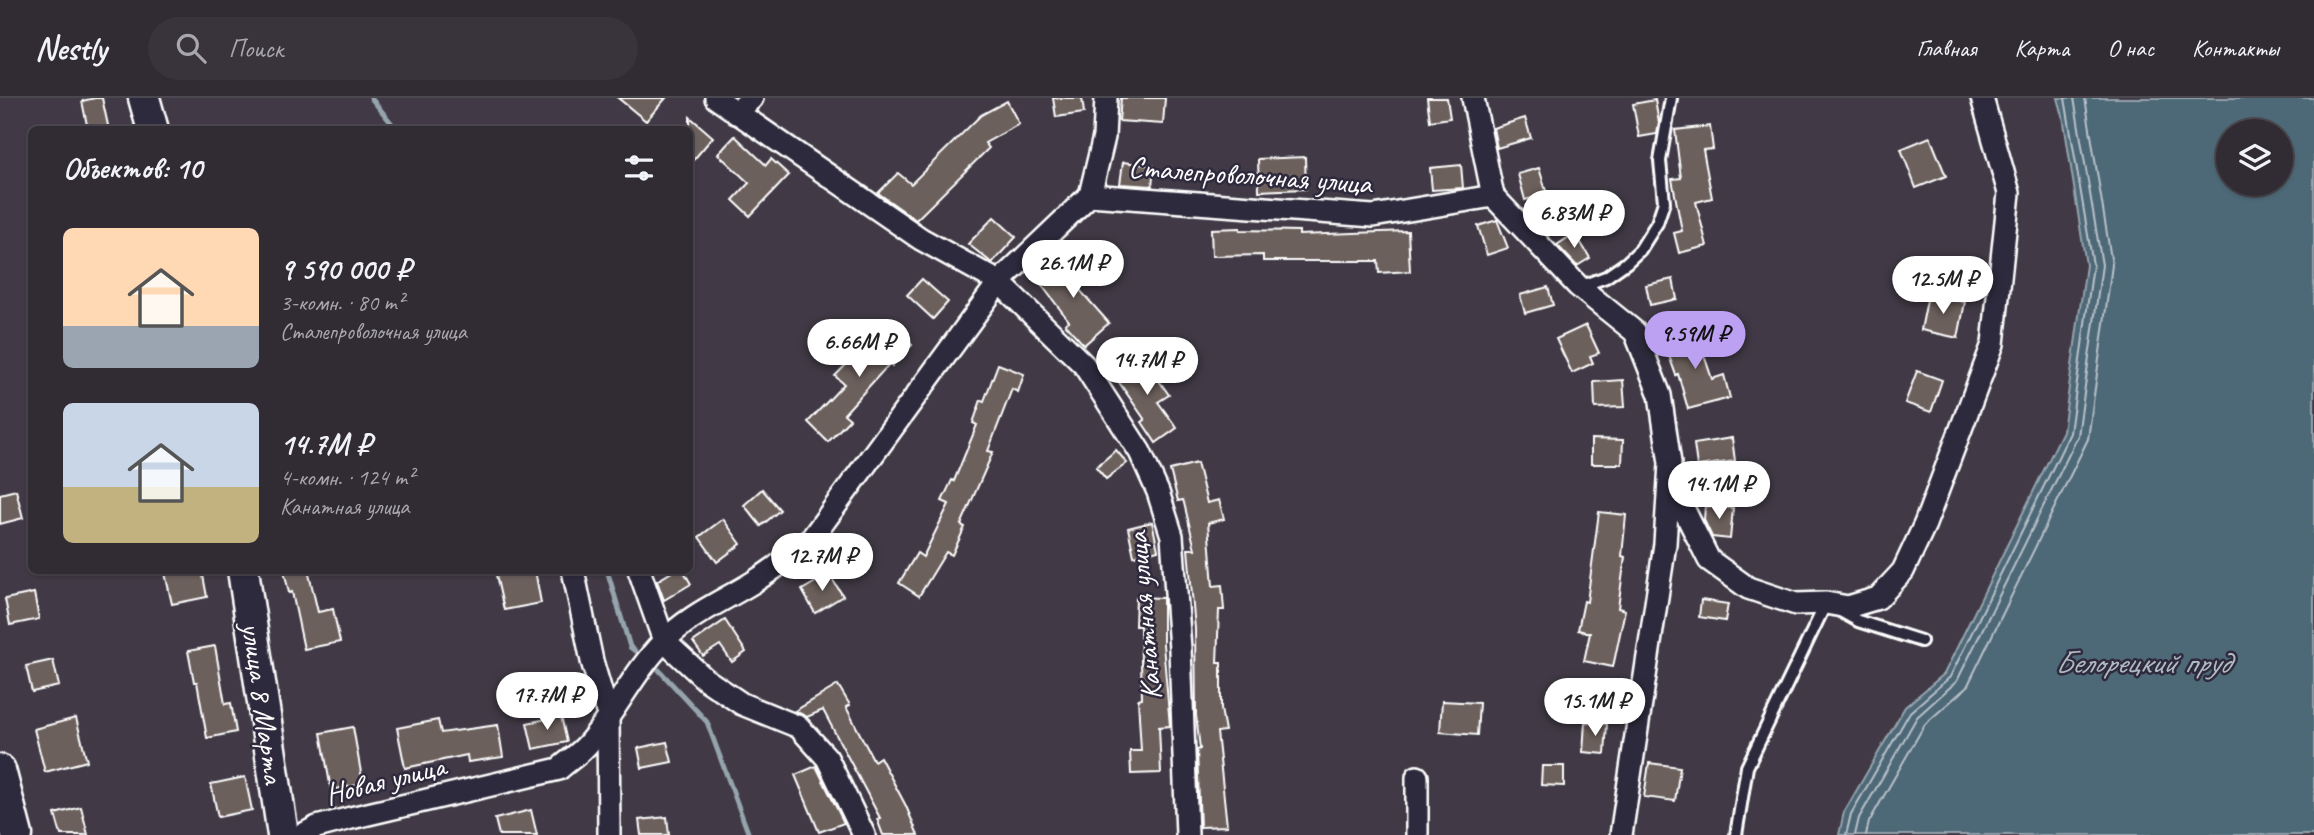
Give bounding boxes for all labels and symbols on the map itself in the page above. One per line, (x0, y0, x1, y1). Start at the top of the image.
street label: Сталепроволочная улица (1127, 148, 1375, 203)
pin: 6.83M ₽ (1509, 190, 1639, 250)
pin: 26.1M ₽ (1008, 240, 1138, 300)
pin: 12.5M ₽ (1878, 256, 2008, 316)
pin: 9.59M ₽ (1630, 312, 1760, 371)
pin: 6.66M ₽ (794, 320, 924, 379)
pin: 14.7M ₽ (1082, 338, 1212, 397)
pin: 14.1M ₽ (1654, 462, 1784, 521)
street label: Канатная улица (1118, 529, 1170, 702)
pin: 12.7M ₽ (757, 533, 887, 593)
street label: улица 8 Марта (233, 618, 293, 788)
water label: Белорецкий пруд (2055, 642, 2236, 683)
pin: 17.7M ₽ (482, 672, 612, 732)
pin: 15.1M ₽ (1530, 678, 1660, 738)
street label: Новая улица (321, 746, 452, 813)

